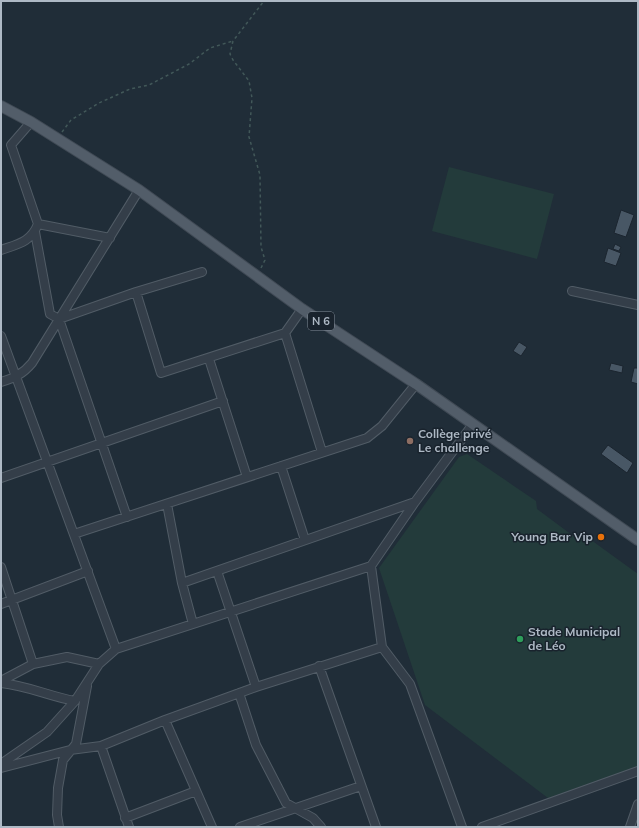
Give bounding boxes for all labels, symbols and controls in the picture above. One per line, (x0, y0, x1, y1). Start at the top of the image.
road number: N 6 (308, 312, 334, 330)
place label: Collège privé Le challenge (418, 426, 492, 455)
marker: Collège privé Le challenge (405, 436, 415, 446)
place label: Young Bar Vip (510, 529, 593, 544)
marker: Young Bar Vip (596, 532, 606, 542)
place label: Stade Municipal de Léo (528, 624, 620, 653)
marker: Stade Municipal de Léo (515, 634, 525, 644)

